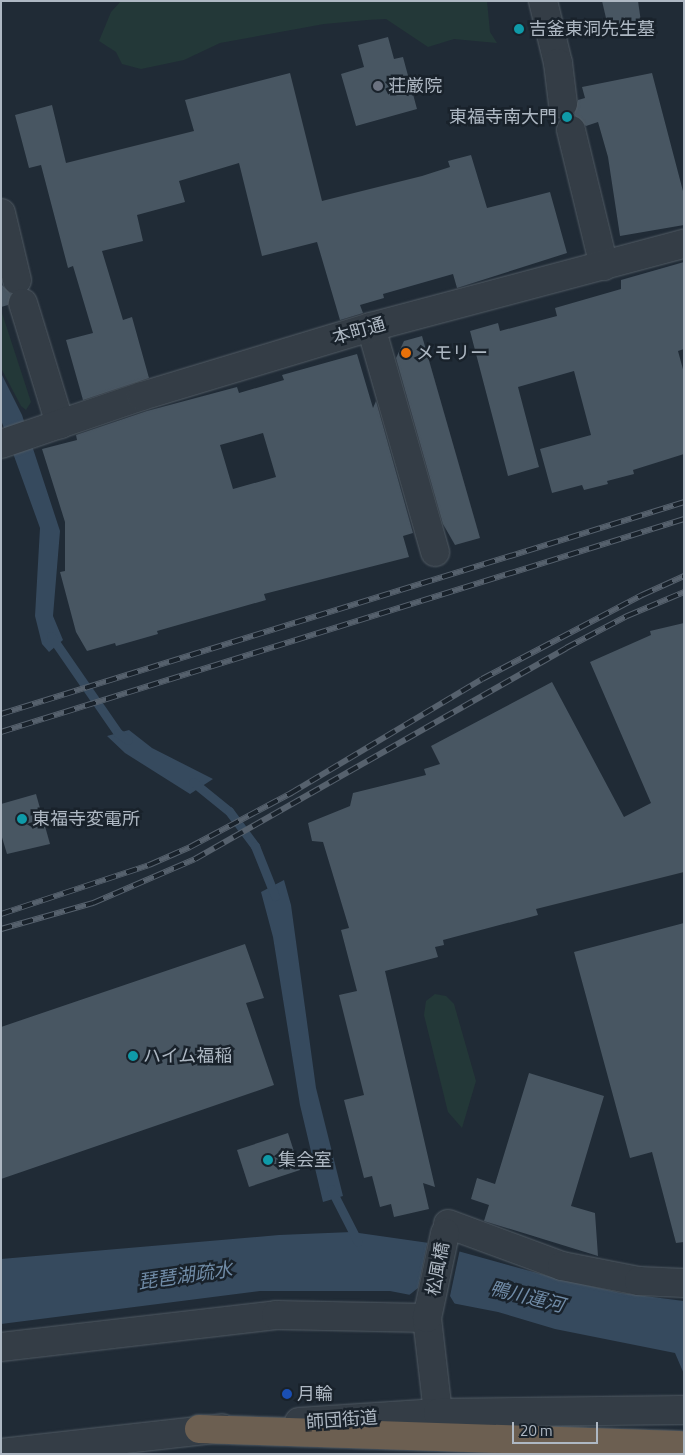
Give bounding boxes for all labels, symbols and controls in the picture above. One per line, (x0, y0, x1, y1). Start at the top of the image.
place label: 吉釜東洞先生墓 (529, 18, 655, 40)
marker: 吉釜東洞先生墓 (513, 23, 525, 35)
place label: 荘厳院 (388, 75, 442, 97)
marker: 荘厳院 (372, 80, 384, 92)
place label: 東福寺南大門 (449, 106, 557, 128)
marker: 東福寺南大門 (561, 111, 573, 123)
street label: 本町通 (330, 313, 388, 349)
place label: メモリー (416, 342, 488, 364)
marker: メモリー (400, 347, 412, 359)
place label: 東福寺変電所 (32, 808, 140, 830)
marker: 東福寺変電所 (16, 813, 28, 825)
place label: ハイム福稲 (143, 1045, 233, 1067)
marker: ハイム福稲 (127, 1050, 139, 1062)
place label: 集会室 (278, 1149, 332, 1171)
marker: 集会室 (262, 1154, 274, 1166)
street label: 松風橋 (422, 1240, 454, 1298)
water label: 琵琶湖疏水 (136, 1257, 234, 1293)
water label: 鴨川運河 (487, 1276, 567, 1316)
place label: 月輪 (297, 1383, 333, 1405)
marker: 月輪 (281, 1388, 293, 1400)
street label: 師団街道 (305, 1407, 379, 1433)
scale bar (515, 1412, 601, 1444)
text: 20 m (520, 1419, 553, 1442)

